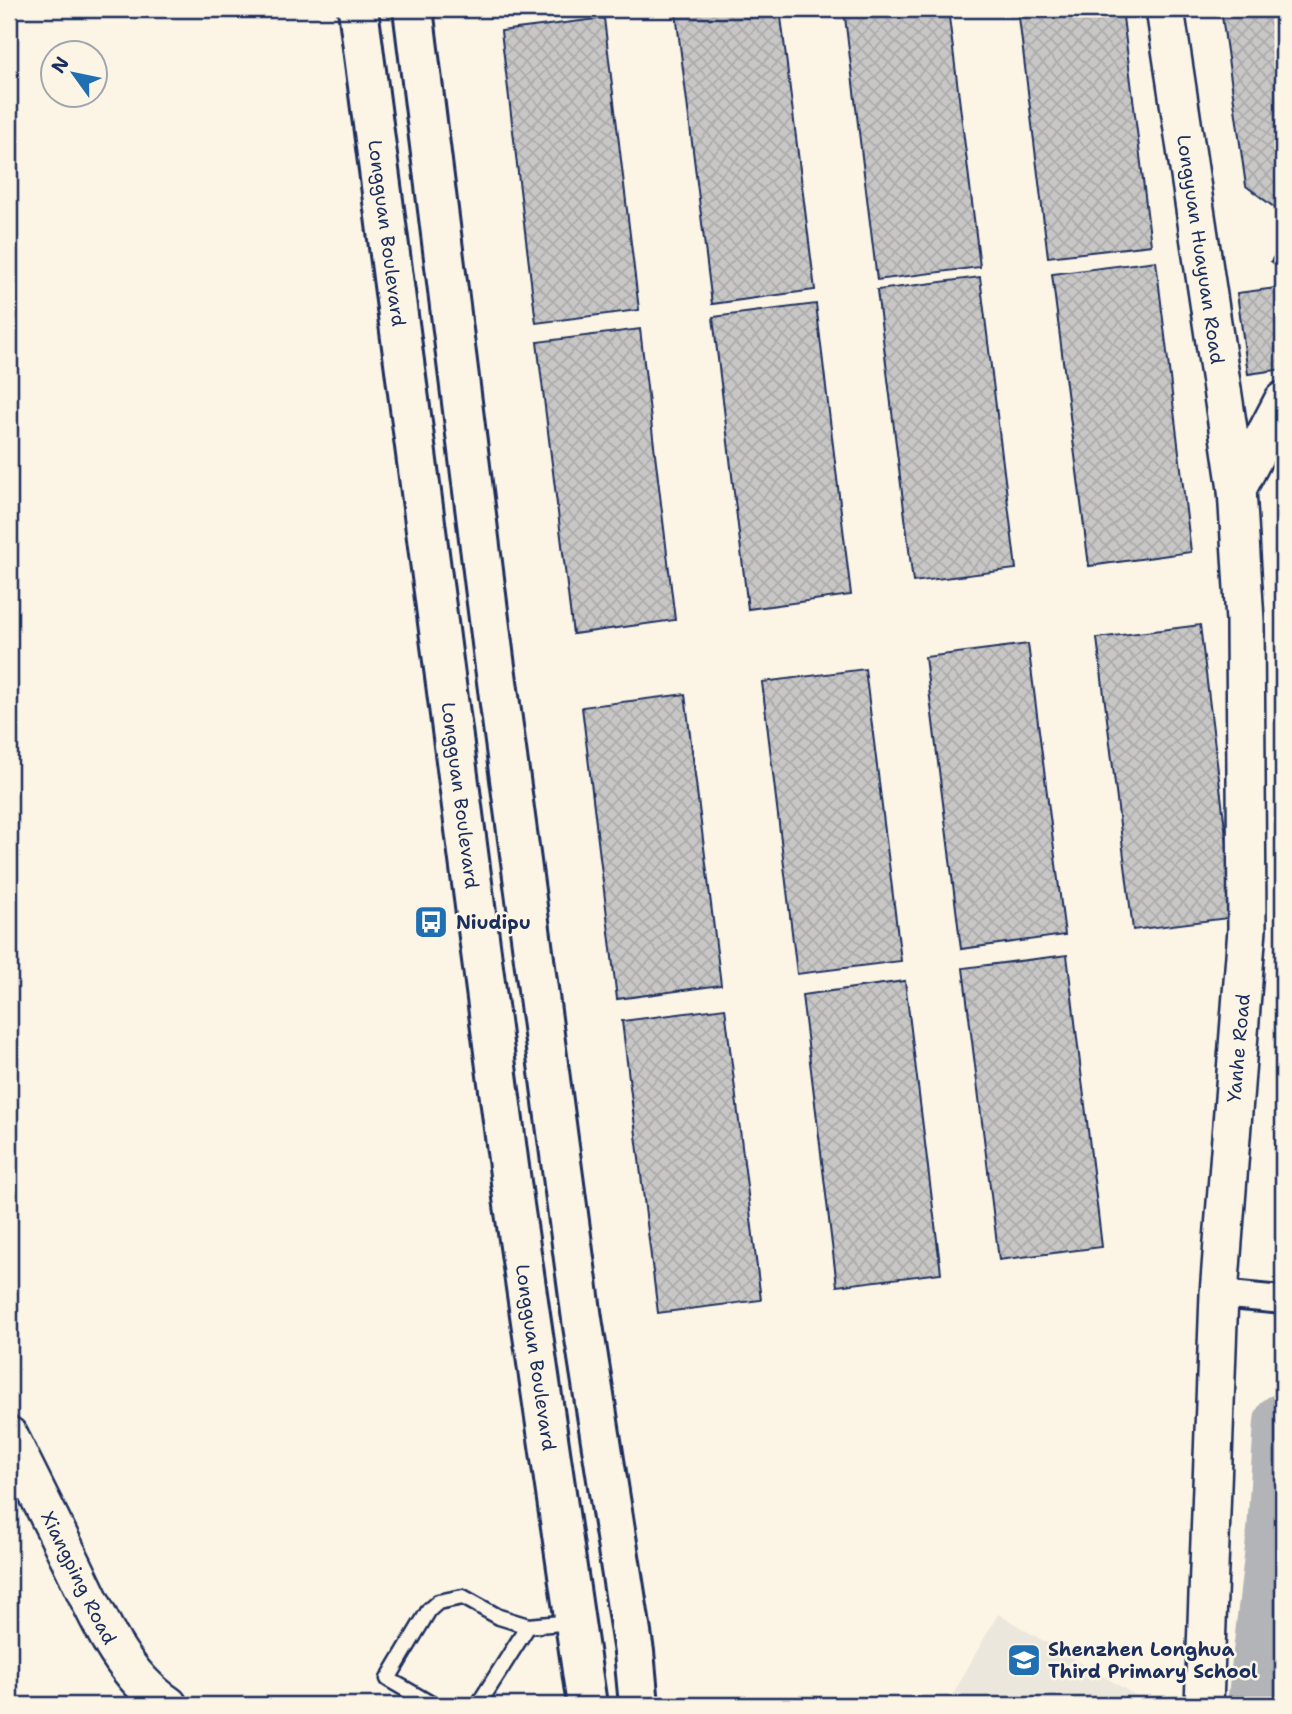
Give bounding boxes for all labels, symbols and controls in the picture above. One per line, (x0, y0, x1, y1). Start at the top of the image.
north arrow (38, 38, 108, 108)
text: N (46, 52, 75, 78)
street label: Longyuan Huayuan Road (1171, 133, 1230, 366)
street label: Longguan Boulevard (362, 138, 411, 328)
street label: Longguan Boulevard (436, 701, 485, 890)
bus stop icon: Niudipu (412, 903, 450, 941)
place label: Niudipu (456, 910, 531, 935)
street label: Yanhe Road (1221, 993, 1256, 1104)
street label: Longguan Boulevard (510, 1262, 562, 1452)
street label: Xiangping Road (35, 1507, 122, 1649)
place label: Shenzhen Longhua Third Primary School (1048, 1637, 1258, 1684)
school or university icon: Shenzhen Longhua Third Primary School (1005, 1641, 1043, 1679)

